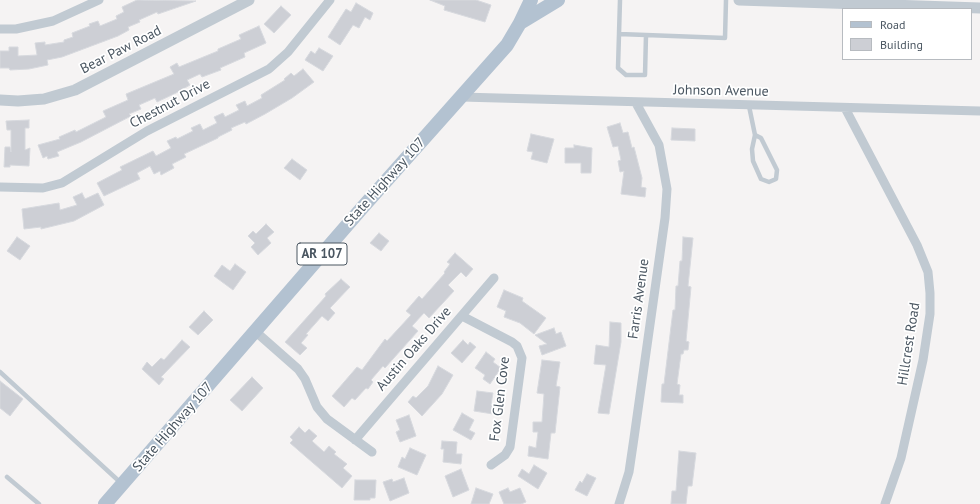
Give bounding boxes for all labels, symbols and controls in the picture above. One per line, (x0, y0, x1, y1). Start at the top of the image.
legend (842, 8, 972, 60)
text: Road (880, 17, 905, 32)
street label: Bear Paw Road (78, 22, 164, 78)
text: Building (880, 37, 923, 52)
street label: Chestnut Drive (127, 76, 213, 132)
street label: Johnson Avenue (673, 82, 769, 100)
street label: State Highway 107 (341, 134, 429, 230)
road number: AR 107 (297, 243, 347, 265)
street label: Farris Avenue (625, 258, 653, 340)
street label: Hillcrest Road (894, 301, 924, 387)
street label: Austin Oaks Drive (373, 304, 455, 394)
street label: Fox Glen Cove (486, 356, 514, 442)
street label: State Highway 107 (129, 379, 217, 475)

